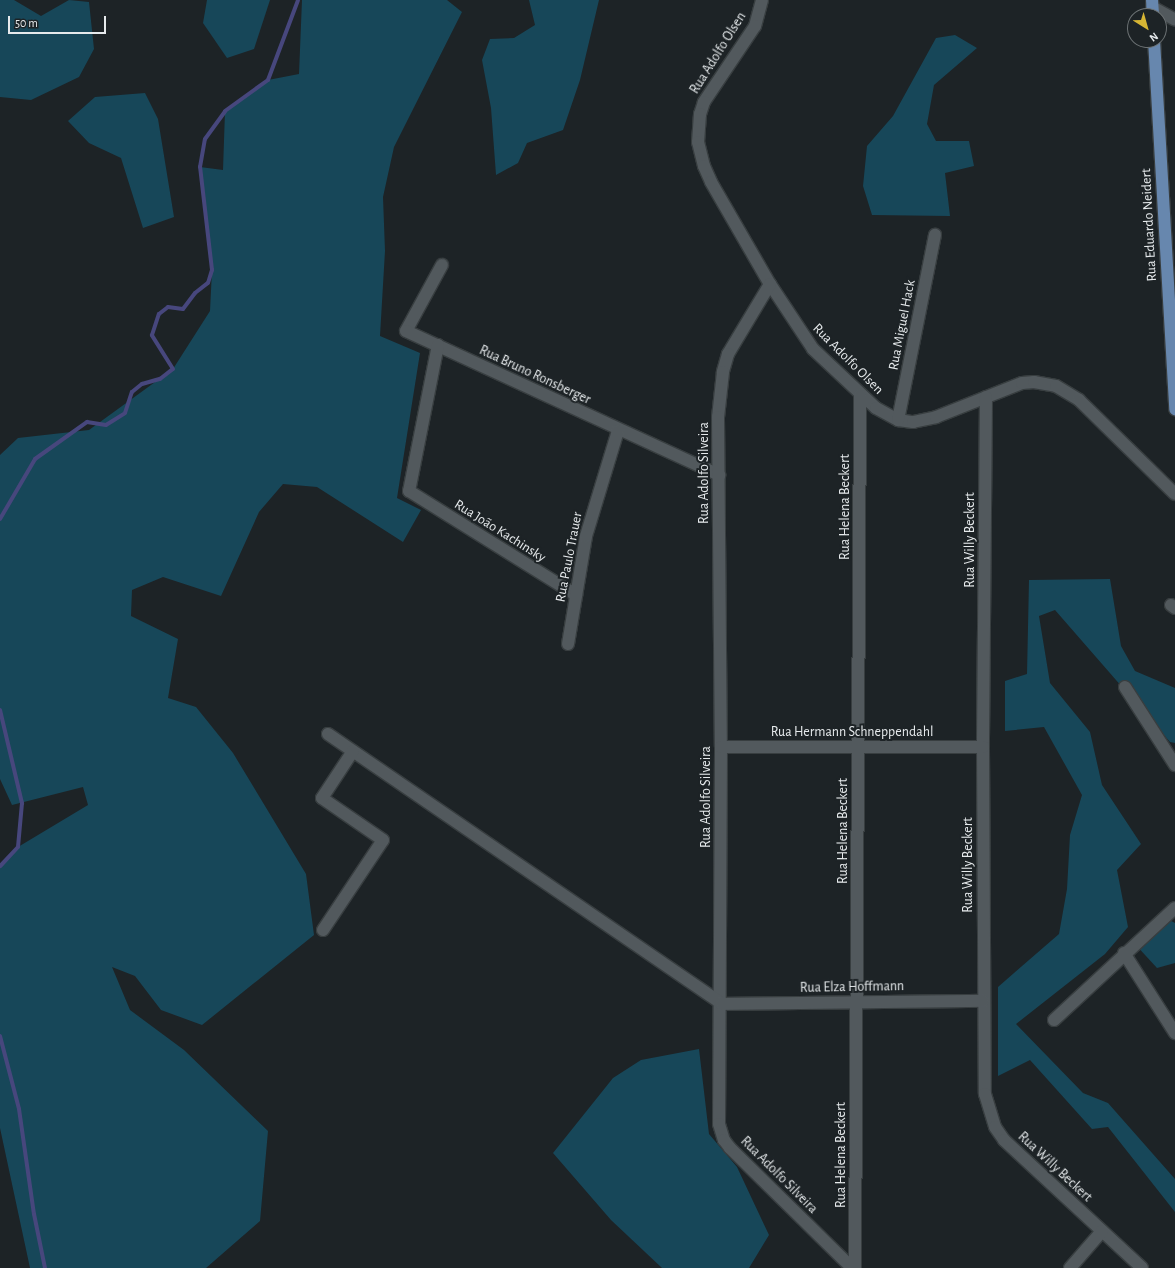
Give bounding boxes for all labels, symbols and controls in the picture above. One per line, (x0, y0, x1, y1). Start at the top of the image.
scale bar (10, 8, 108, 34)
north arrow (1127, 8, 1167, 48)
street label: Rua Adolfo Olsen (686, 9, 750, 97)
text: 50 m (15, 17, 38, 29)
text: N (1148, 30, 1160, 44)
street label: Rua Eduardo Neidert (1138, 168, 1160, 282)
street label: Rua Miguel Hack (885, 278, 919, 372)
street label: Rua Adolfo Olsen (809, 320, 887, 398)
street label: Rua Bruno Ronsberger (477, 342, 593, 408)
street label: Rua Adolfo Silveira (696, 422, 712, 524)
street label: Rua Helena Beckert (837, 454, 853, 560)
street label: Rua Willy Beckert (962, 492, 978, 588)
street label: Rua João Kachinsky (451, 496, 549, 566)
street label: Rua Paulo Trauer (552, 510, 586, 604)
street label: Rua Hermann Schneppendahl (771, 724, 933, 740)
street label: Rua Adolfo Silveira (698, 746, 714, 848)
street label: Rua Helena Beckert (835, 778, 851, 884)
street label: Rua Willy Beckert (960, 817, 976, 913)
street label: Rua Elza Hoffmann (800, 978, 904, 996)
street label: Rua Helena Beckert (833, 1102, 849, 1208)
street label: Rua Willy Beckert (1014, 1128, 1096, 1206)
street label: Rua Adolfo Silveira (737, 1133, 821, 1217)

